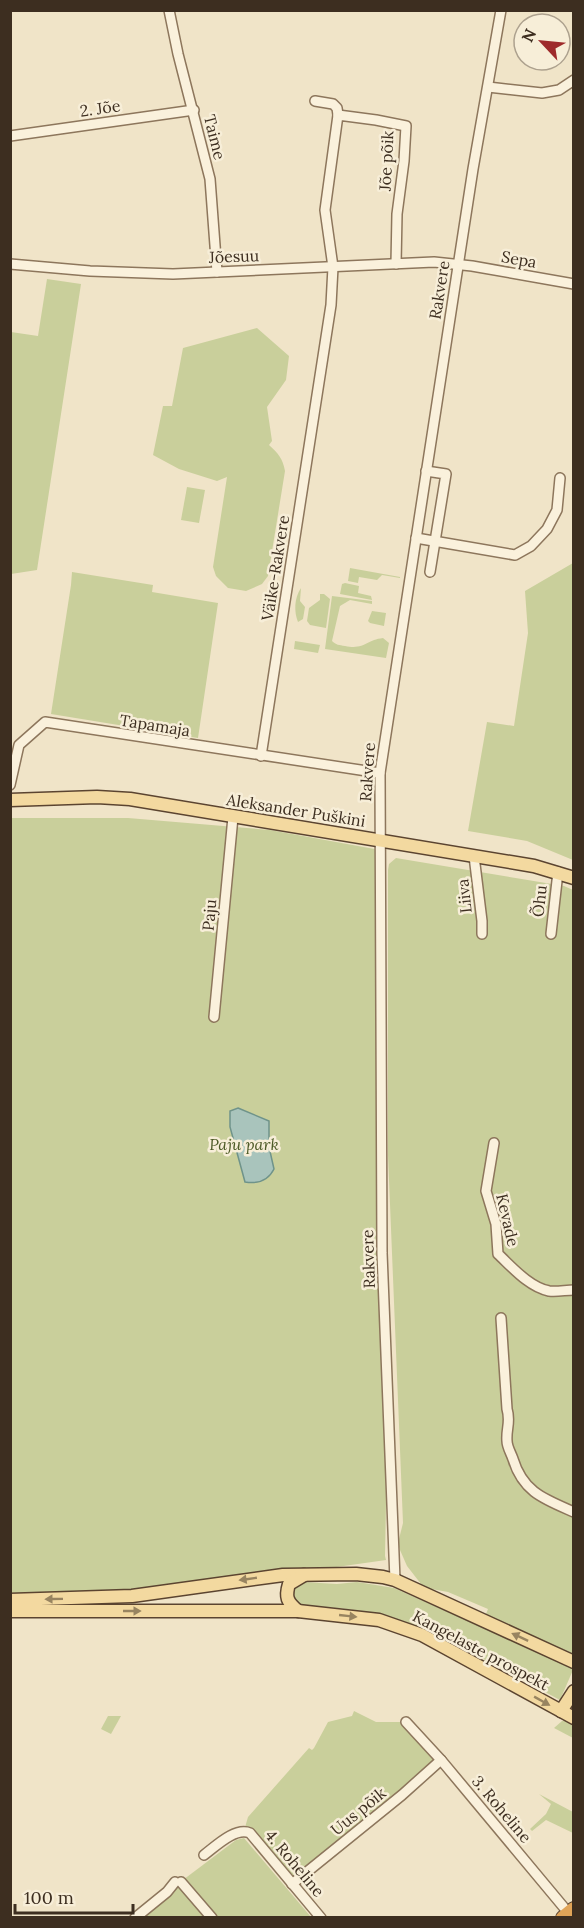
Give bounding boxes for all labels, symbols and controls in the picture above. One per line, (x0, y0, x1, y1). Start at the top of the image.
north arrow (512, 12, 572, 72)
text: N (517, 25, 540, 45)
street label: 2. Jõe (78, 95, 122, 121)
street label: Taime (200, 112, 230, 162)
street label: Jõe põik (374, 130, 398, 193)
street label: Jõesuu (207, 245, 260, 267)
street label: Sepa (500, 246, 538, 272)
street label: Rakvere (425, 259, 454, 321)
street label: Väike-Rakvere (257, 513, 293, 623)
street label: Tapamaja (118, 710, 192, 740)
street label: Rakvere (355, 742, 379, 802)
street label: Aleksander Puškini (224, 789, 367, 831)
street label: Liiva (452, 878, 476, 914)
street label: Õhu (527, 884, 551, 918)
street label: Paju (198, 898, 220, 932)
park label: Paju park (209, 1134, 279, 1154)
street label: Kevade (492, 1192, 524, 1249)
street label: Rakvere (357, 1229, 379, 1289)
one-way arrow (238, 1575, 257, 1584)
one-way arrow (45, 1594, 64, 1604)
one-way arrow (122, 1606, 141, 1616)
street label: Kangelaste prospekt (409, 1606, 553, 1695)
one-way arrow (339, 1612, 358, 1621)
one-way arrow (511, 1632, 529, 1642)
one-way arrow (534, 1696, 551, 1706)
street label: 3. Roheline (468, 1771, 536, 1847)
street label: Uus põik (326, 1782, 390, 1839)
street label: 4. Roheline (261, 1825, 329, 1901)
scale bar (15, 1877, 134, 1915)
text: 100 m (24, 1886, 74, 1909)

